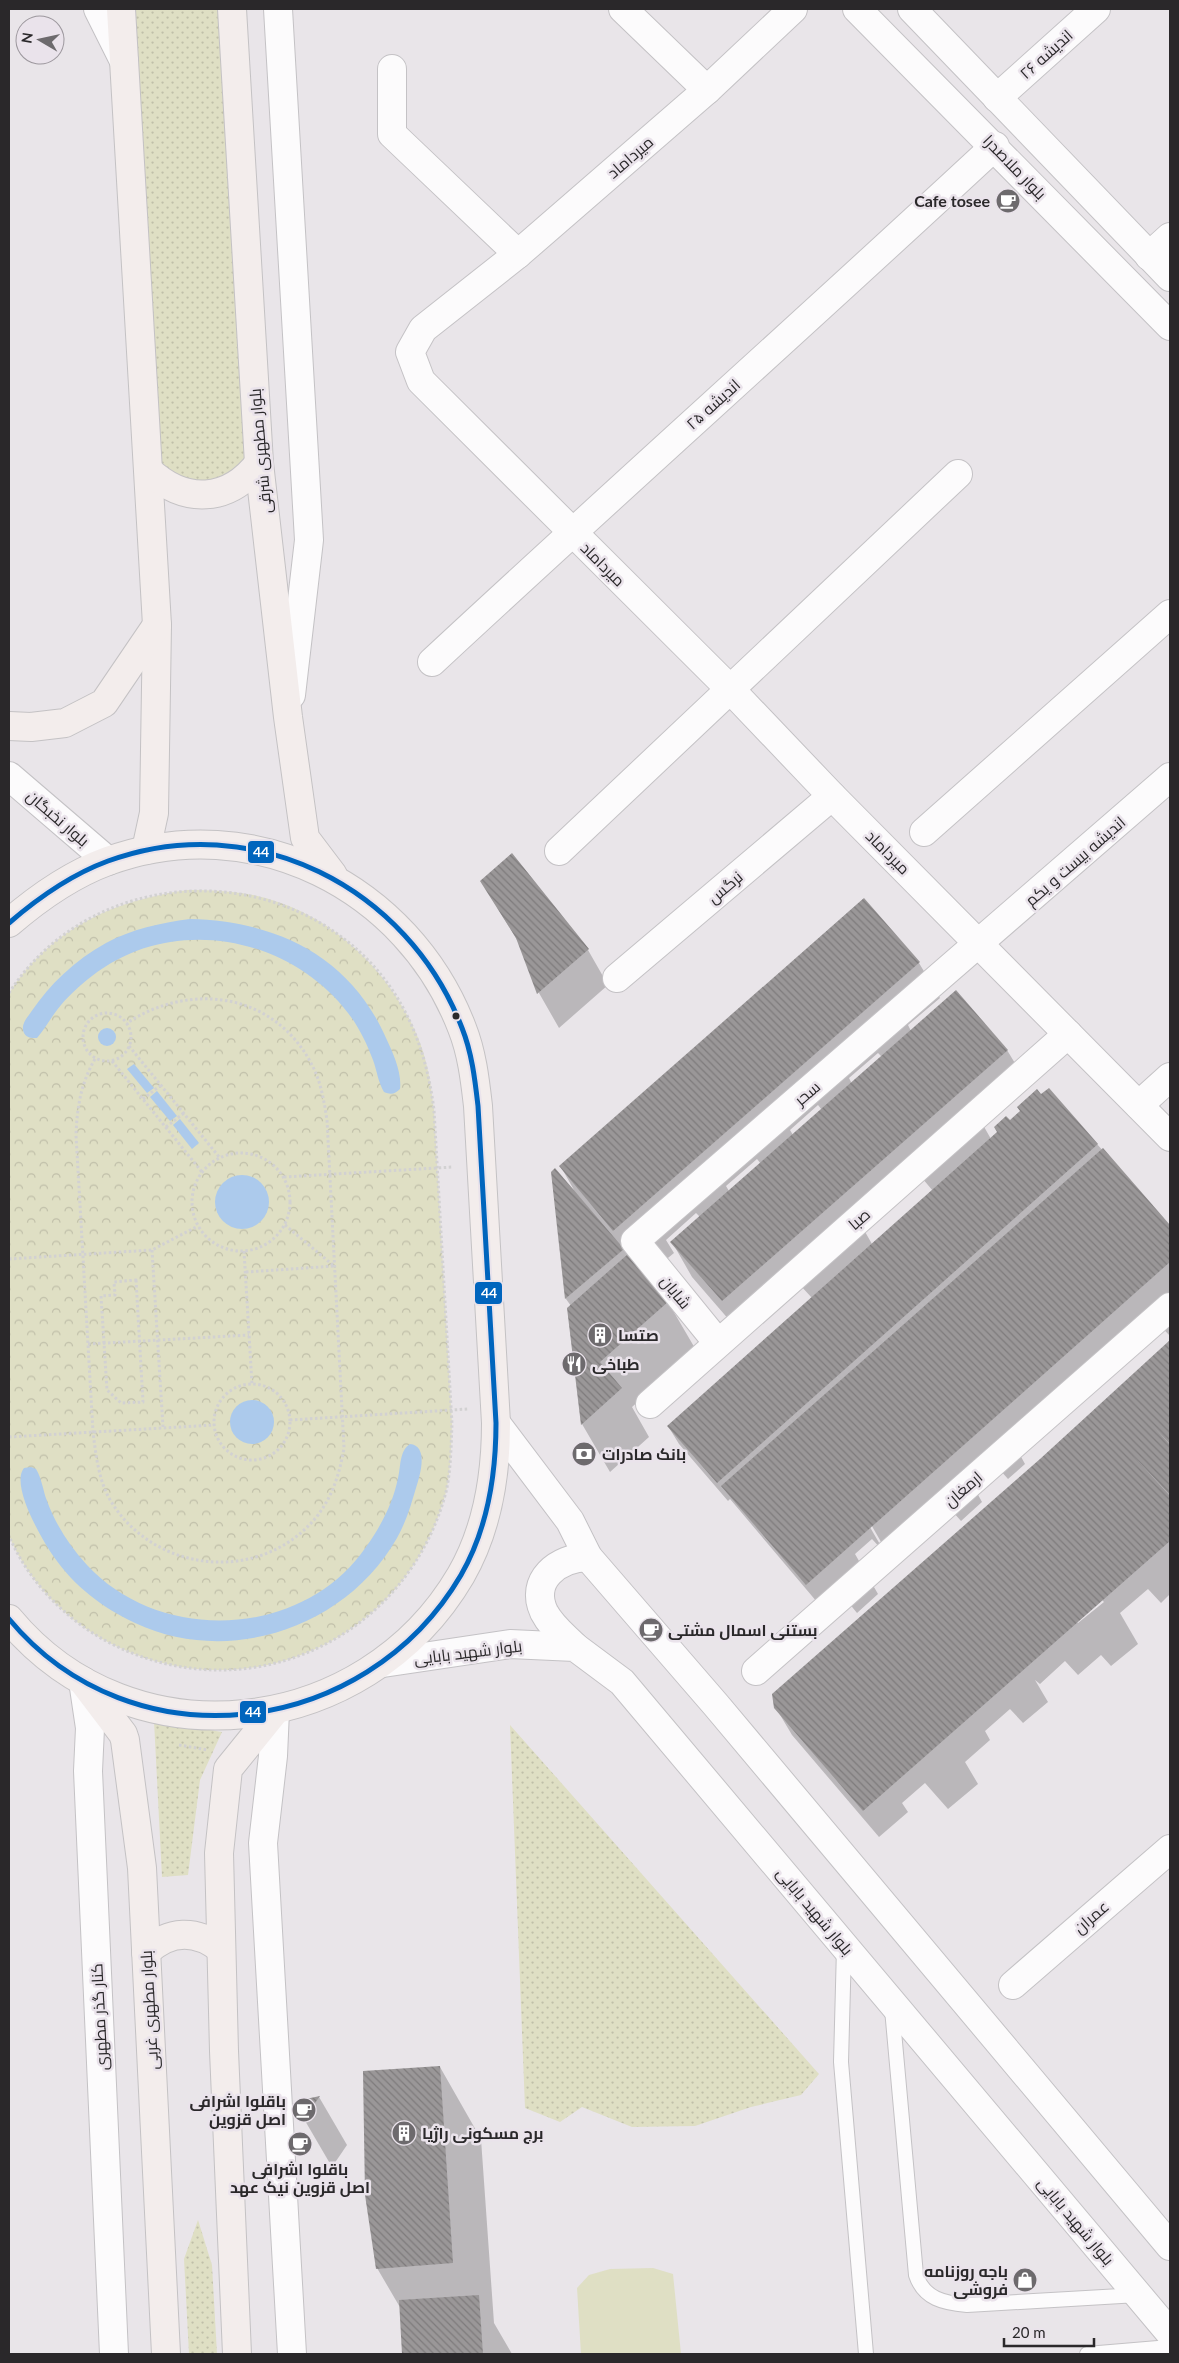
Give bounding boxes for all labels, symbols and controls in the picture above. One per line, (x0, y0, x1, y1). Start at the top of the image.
north arrow (15, 15, 65, 65)
street label: اندیشه ۲۶ (1015, 25, 1077, 83)
text: N (17, 31, 36, 45)
street label: بلوار ملاصدرا (979, 130, 1051, 204)
street label: میرداماد (603, 132, 657, 182)
cafe icon: Cafe tosee (995, 188, 1021, 214)
place label: Cafe tosee (914, 191, 990, 210)
street label: اندیشه ۲۵ (682, 375, 744, 433)
street label: بلوار مطهری شرقی (245, 388, 276, 514)
street label: میرداماد (577, 538, 629, 590)
street label: بلوار نخبگان (22, 785, 93, 851)
street label: اندیشه بیست و یکم (1021, 812, 1131, 912)
street label: میرداماد (862, 826, 914, 878)
line badge: 44 (247, 840, 275, 864)
text: 44 (253, 843, 269, 860)
street label: نرگس (703, 867, 747, 908)
unlabelled marker (451, 1011, 461, 1021)
street label: سحر (789, 1076, 824, 1110)
street label: صبا (844, 1204, 874, 1234)
street label: شایان (656, 1271, 696, 1314)
line badge: 44 (474, 1281, 503, 1305)
text: 44 (481, 1284, 497, 1301)
building icon: صتسا (587, 1322, 613, 1348)
place label: صتسا (618, 1325, 659, 1344)
restaurant icon: طباخی (561, 1351, 587, 1377)
place label: طباخی (592, 1354, 640, 1374)
bank icon: بانک صادرات (571, 1441, 597, 1467)
place label: بانک صادرات (602, 1444, 686, 1464)
street label: ارمغان (940, 1467, 987, 1512)
cafe icon: بستنی اسمال مشتی (638, 1617, 664, 1643)
place label: بستنی اسمال مشتی (668, 1620, 818, 1640)
street label: بلوار شهید بابایی (413, 1635, 523, 1670)
line badge: 44 (239, 1700, 267, 1724)
text: 44 (245, 1703, 261, 1720)
street label: بلوار شهید بابایی (772, 1863, 858, 1960)
street label: عمران (1069, 1896, 1113, 1938)
street label: بلوار مطهری غربی (136, 1950, 163, 2070)
street label: کنار گذر مطهری (86, 1963, 113, 2071)
place label: باقلوا اشرافی اصل قزوین (189, 2091, 286, 2129)
cafe icon: باقلوا اشرافی اصل قزوین (291, 2097, 317, 2123)
building icon: برج مسکونی راژیا (391, 2120, 417, 2146)
place label: برج مسکونی راژیا (422, 2123, 544, 2144)
cafe icon: باقلوا اشرافی اصل قزوین نیک عهد (287, 2131, 313, 2157)
place label: باقلوا اشرافی اصل قزوین نیک عهد (230, 2159, 370, 2197)
street label: بلوار شهید بابایی (1033, 2173, 1119, 2270)
place label: باجه روزنامه فروشی (924, 2261, 1008, 2299)
shop icon: باجه روزنامه فروشی (1012, 2267, 1038, 2293)
scale bar (1004, 2316, 1094, 2348)
text: 20 m (1012, 2323, 1046, 2341)

